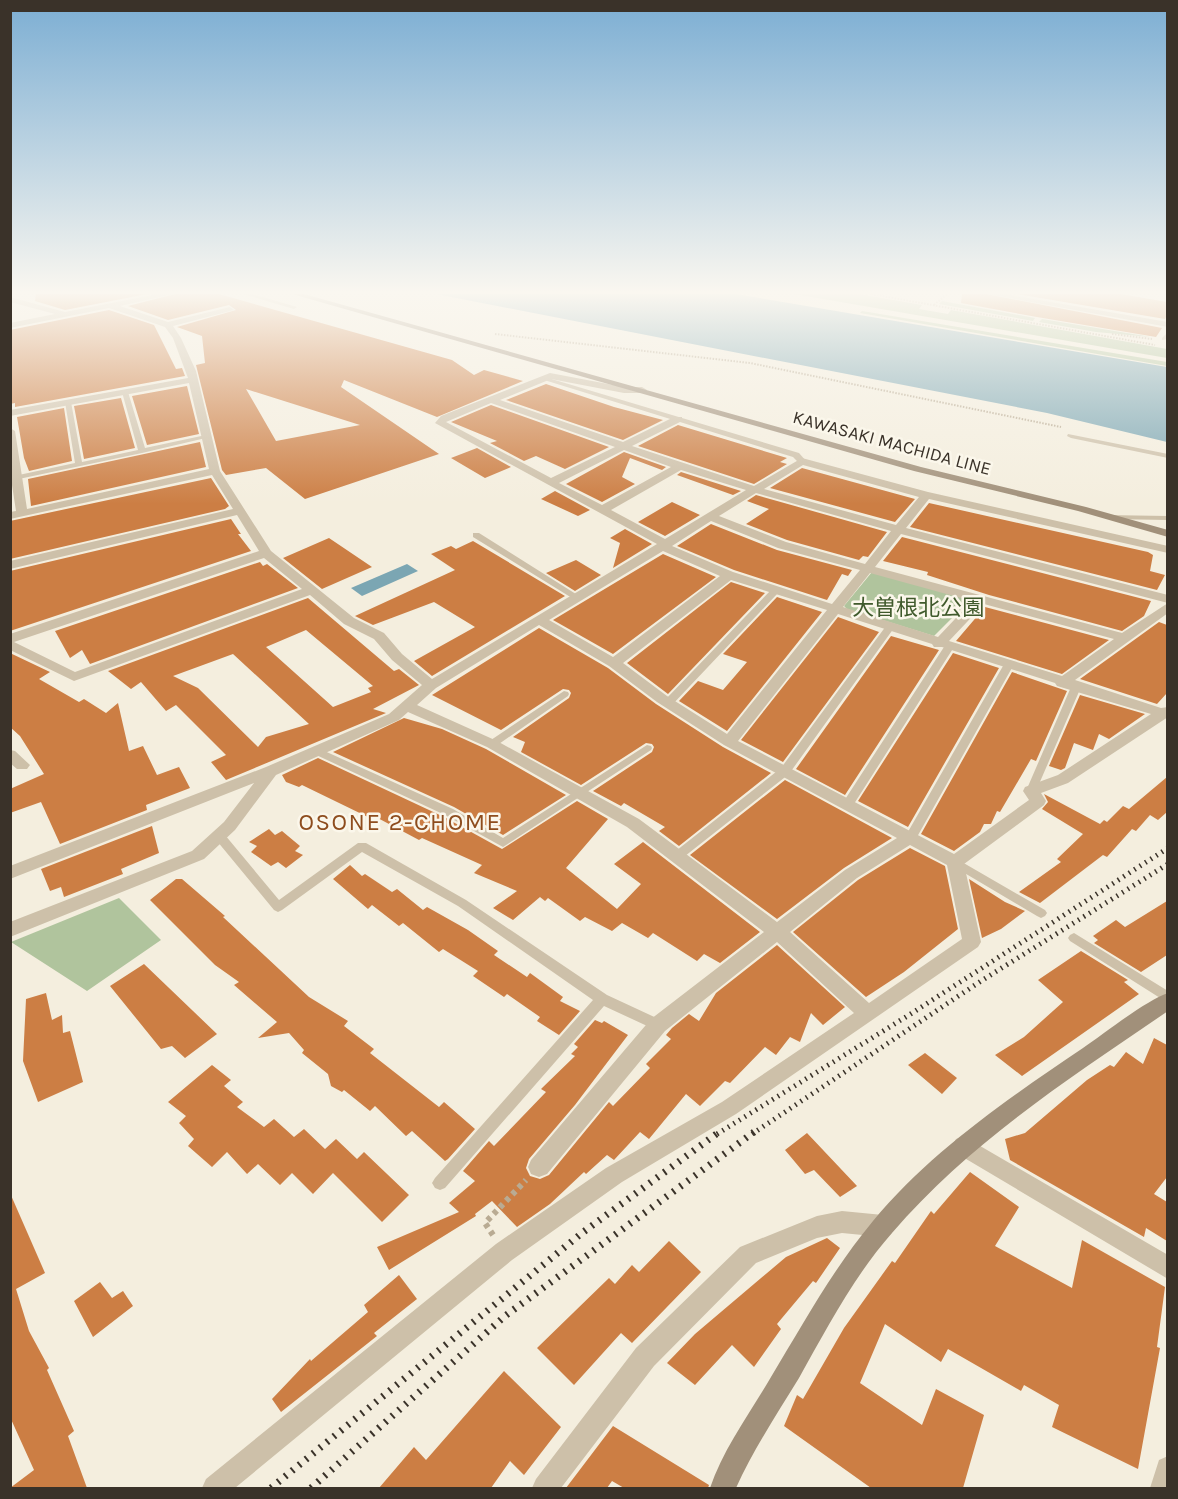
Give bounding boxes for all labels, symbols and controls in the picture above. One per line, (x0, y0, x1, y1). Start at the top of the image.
street label: KAWASAKI MACHIDA LINE (791, 406, 993, 480)
park label: 大曽根北公園 (852, 595, 984, 621)
district label: OSONE 2-CHOME (299, 808, 501, 836)

